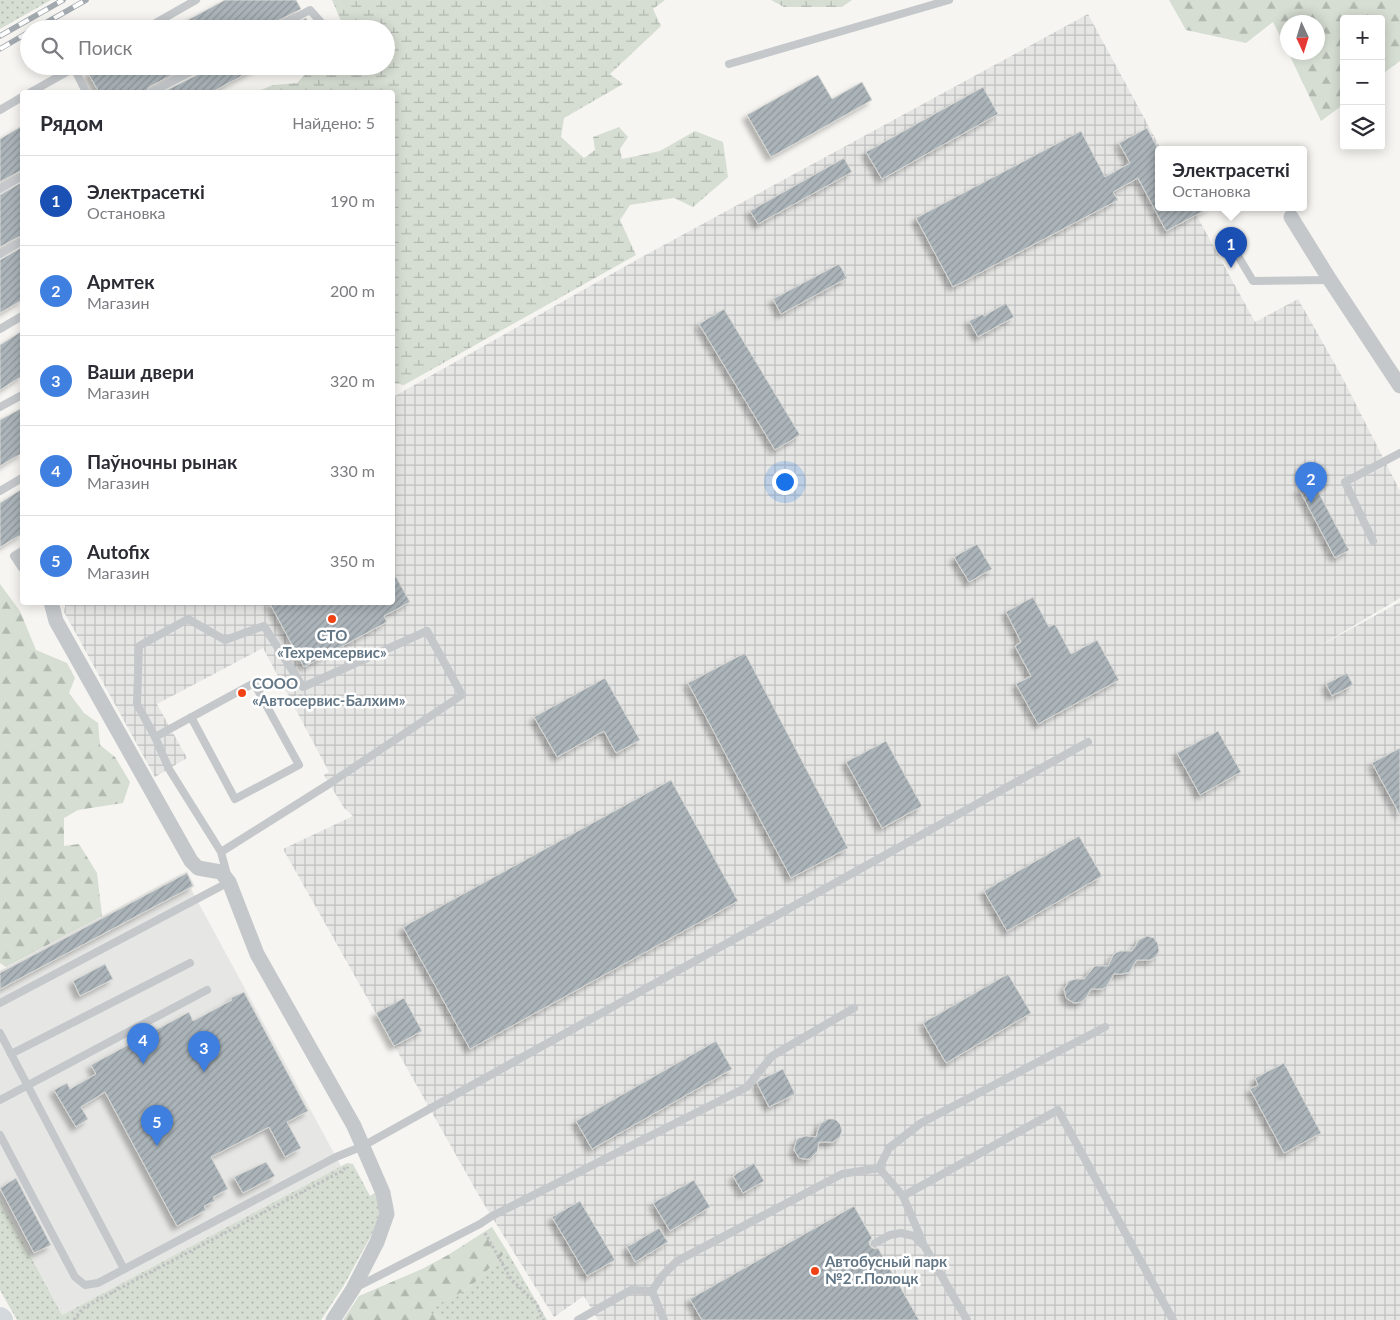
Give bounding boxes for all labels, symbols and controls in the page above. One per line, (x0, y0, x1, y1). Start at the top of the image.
north arrow (1280, 15, 1325, 60)
map controls (1340, 15, 1385, 150)
button: + (1340, 15, 1385, 60)
search box (20, 20, 395, 75)
icon: search (38, 34, 66, 62)
text: Поиск (78, 36, 132, 59)
button: − (1340, 60, 1385, 105)
button: layers (1340, 105, 1385, 150)
text: Рядом (40, 110, 103, 135)
text: Найдено: 5 (292, 113, 375, 132)
popup (1155, 146, 1307, 211)
text: Электрасеткі (1172, 158, 1290, 181)
text: Электрасеткі (87, 180, 205, 203)
text: Остановка (1172, 181, 1251, 200)
text: 1 (51, 191, 61, 210)
text: 190 m (330, 191, 375, 210)
text: Остановка (87, 203, 166, 222)
pin: 1 (1215, 227, 1247, 268)
text: Армтек (87, 270, 154, 293)
text: 2 (51, 281, 61, 300)
text: 200 m (330, 281, 375, 300)
text: Магазин (87, 293, 149, 312)
text: Ваши двери (87, 360, 194, 383)
text: 3 (51, 371, 61, 390)
text: 320 m (330, 371, 375, 390)
text: Магазин (87, 383, 149, 402)
text: Паўночны рынак (87, 450, 237, 473)
text: 4 (51, 461, 61, 480)
text: 330 m (330, 461, 375, 480)
pin: 2 (1295, 462, 1327, 503)
your location (772, 469, 798, 495)
text: Магазин (87, 473, 149, 492)
text: Autofix (87, 540, 150, 563)
text: 5 (51, 551, 61, 570)
text: 350 m (330, 551, 375, 570)
text: Магазин (87, 563, 149, 582)
marker: СТО «Техремсервис» (326, 613, 338, 625)
place label: СТО «Техремсервис» (277, 626, 387, 661)
place label: СООО «Автосервис-Балхим» (252, 674, 406, 709)
marker: СООО «Автосервис-Балхим» (236, 687, 248, 699)
pin: 4 (127, 1023, 159, 1064)
pin: 3 (188, 1031, 220, 1072)
pin: 5 (141, 1105, 173, 1146)
place label: Автобусный парк №2 г.Полоцк (824, 1252, 948, 1287)
marker: Автобусный парк №2 г.Полоцк (809, 1265, 821, 1277)

